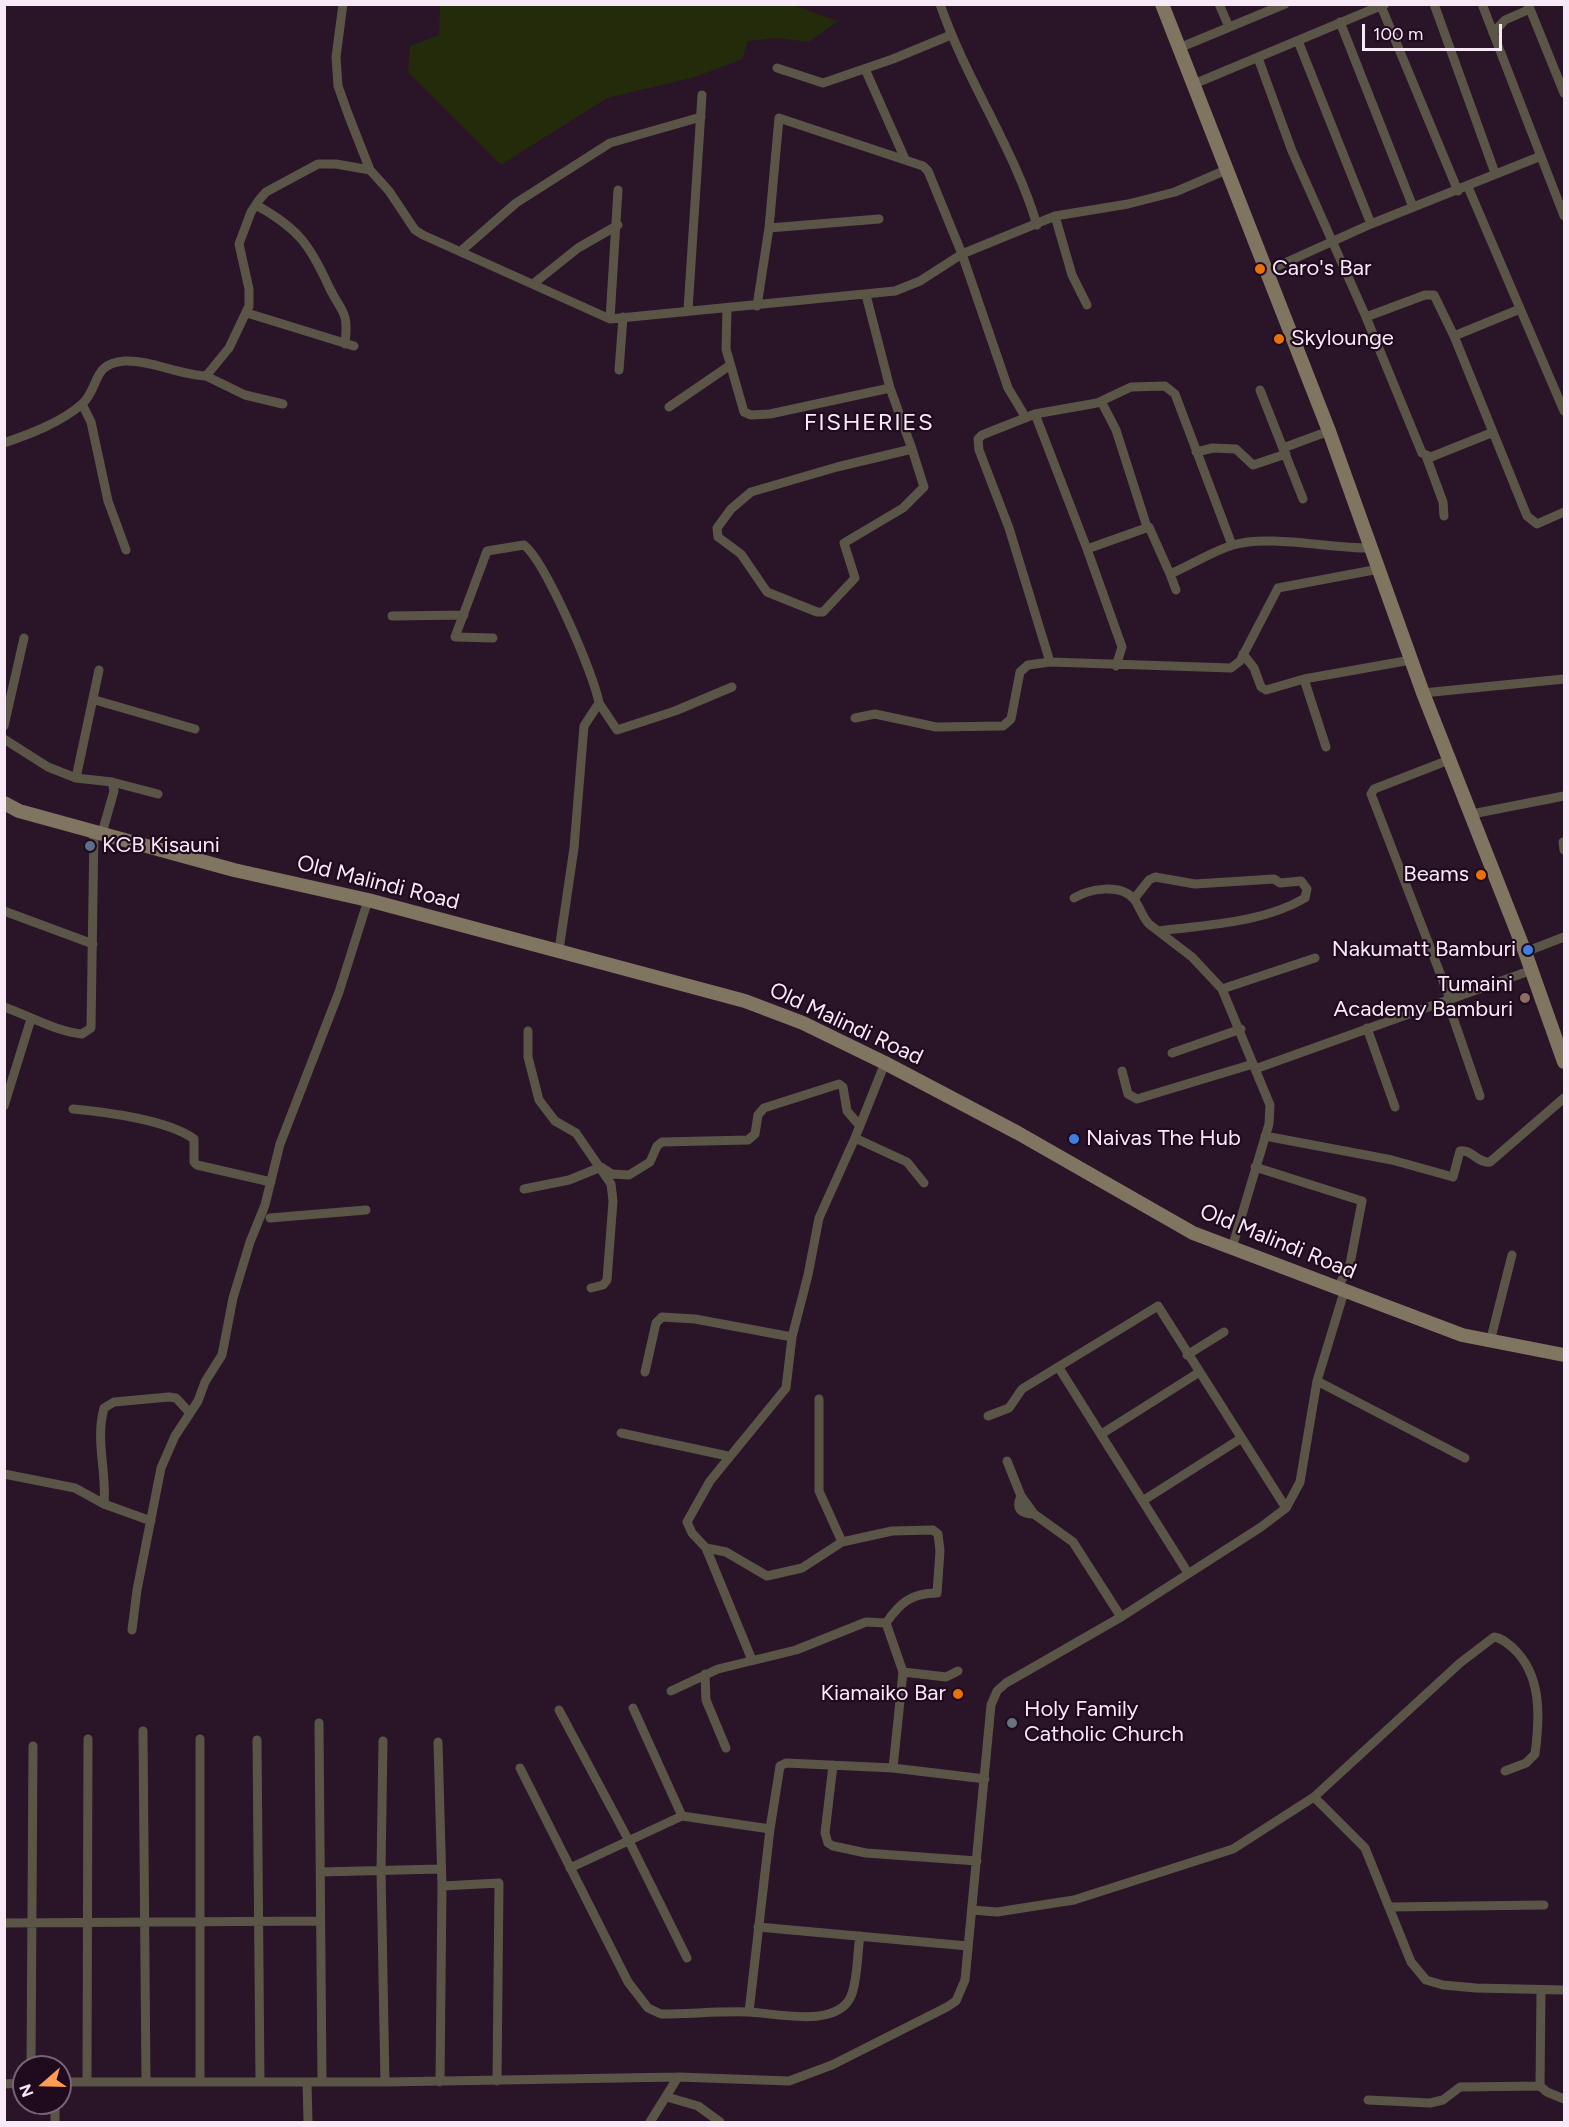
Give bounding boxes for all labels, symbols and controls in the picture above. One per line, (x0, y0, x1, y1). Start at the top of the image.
scale bar (1365, 12, 1504, 50)
text: 100 m (1373, 23, 1423, 45)
place label: Caro's Bar (1272, 256, 1371, 282)
marker: Caro's Bar (1253, 262, 1267, 276)
place label: Skylounge (1291, 326, 1394, 352)
marker: Skylounge (1272, 332, 1286, 346)
district label: FISHERIES (804, 409, 934, 437)
place label: KCB Kisauni (102, 833, 220, 859)
marker: KCB Kisauni (83, 839, 97, 853)
street label: Old Malindi Road (294, 850, 462, 916)
place label: Beams (1403, 862, 1469, 888)
marker: Beams (1474, 868, 1488, 882)
place label: Nakumatt Bamburi (1332, 937, 1516, 963)
marker: Nakumatt Bamburi (1521, 943, 1535, 957)
place label: Tumaini Academy Bamburi (1334, 972, 1513, 1023)
street label: Old Malindi Road (765, 977, 927, 1071)
marker: Tumaini Academy Bamburi (1518, 991, 1532, 1005)
place label: Naivas The Hub (1086, 1126, 1241, 1152)
marker: Naivas The Hub (1067, 1132, 1081, 1146)
street label: Old Malindi Road (1196, 1199, 1360, 1285)
place label: Kiamaiko Bar (820, 1681, 946, 1707)
marker: Kiamaiko Bar (951, 1687, 965, 1701)
place label: Holy Family Catholic Church (1024, 1697, 1184, 1748)
marker: Holy Family Catholic Church (1005, 1716, 1019, 1730)
north arrow (12, 2055, 72, 2115)
text: N (15, 2082, 38, 2100)

